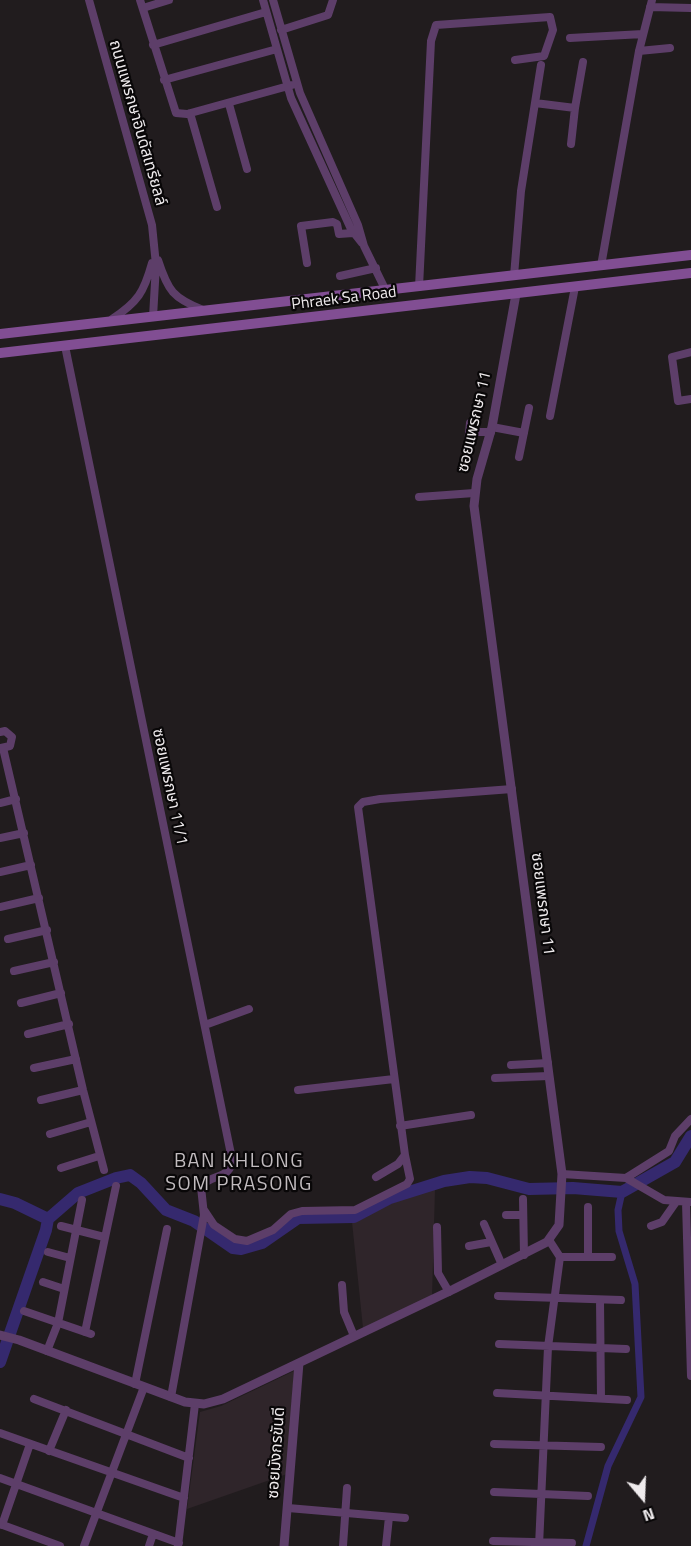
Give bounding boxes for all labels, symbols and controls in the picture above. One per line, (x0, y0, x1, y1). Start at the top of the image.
street label: ถนนแพรกษาอินดัสเทรียลล์ (104, 38, 170, 208)
street label: Phraek Sa Road (290, 283, 398, 315)
street label: ซอยแพรกษา 11 (454, 370, 496, 474)
street label: ซอยแพรกษา 11/1 (147, 727, 191, 847)
street label: ซอยแพรกษา 11 (526, 852, 558, 956)
district label: BAN KHLONG SOM PRASONG (165, 1150, 313, 1197)
street label: ซอยมังกรขันดี (264, 1407, 290, 1499)
north arrow (613, 1468, 673, 1528)
text: N (640, 1502, 658, 1528)

